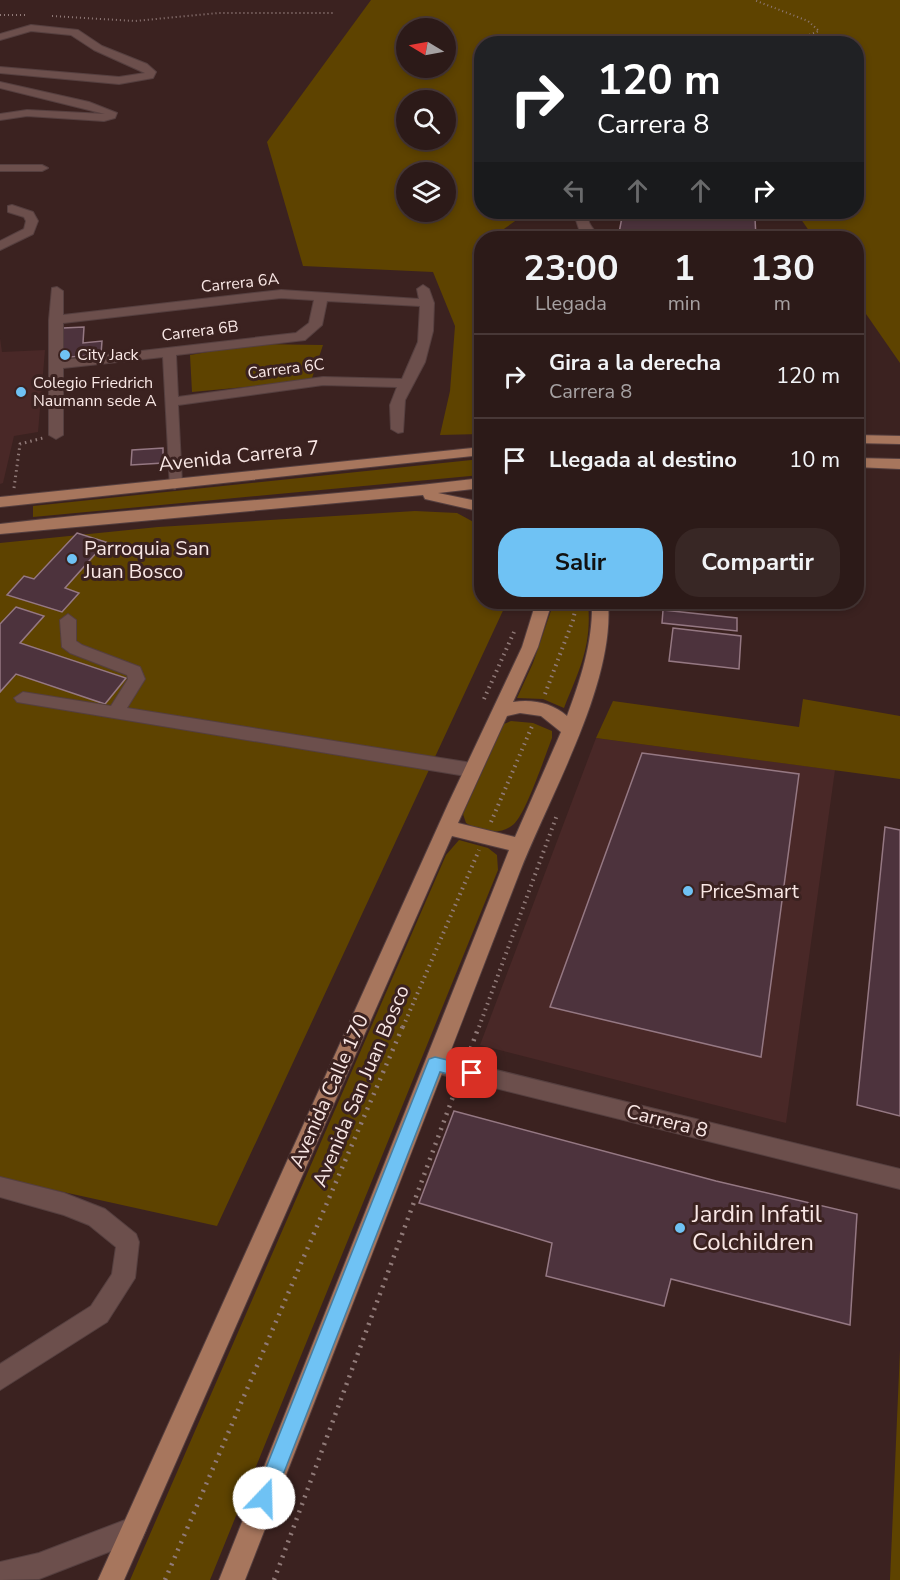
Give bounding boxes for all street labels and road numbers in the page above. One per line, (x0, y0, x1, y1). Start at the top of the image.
street label: Carrera 6A (200, 268, 280, 298)
street label: Carrera 6B (160, 315, 240, 347)
street label: Carrera 6C (246, 353, 326, 385)
street label: Avenida Carrera 7 (157, 434, 321, 478)
street label: Avenida San Juan Bosco (306, 981, 416, 1191)
street label: Avenida Calle 170 (283, 1010, 375, 1172)
street label: Carrera 8 (623, 1098, 711, 1144)

